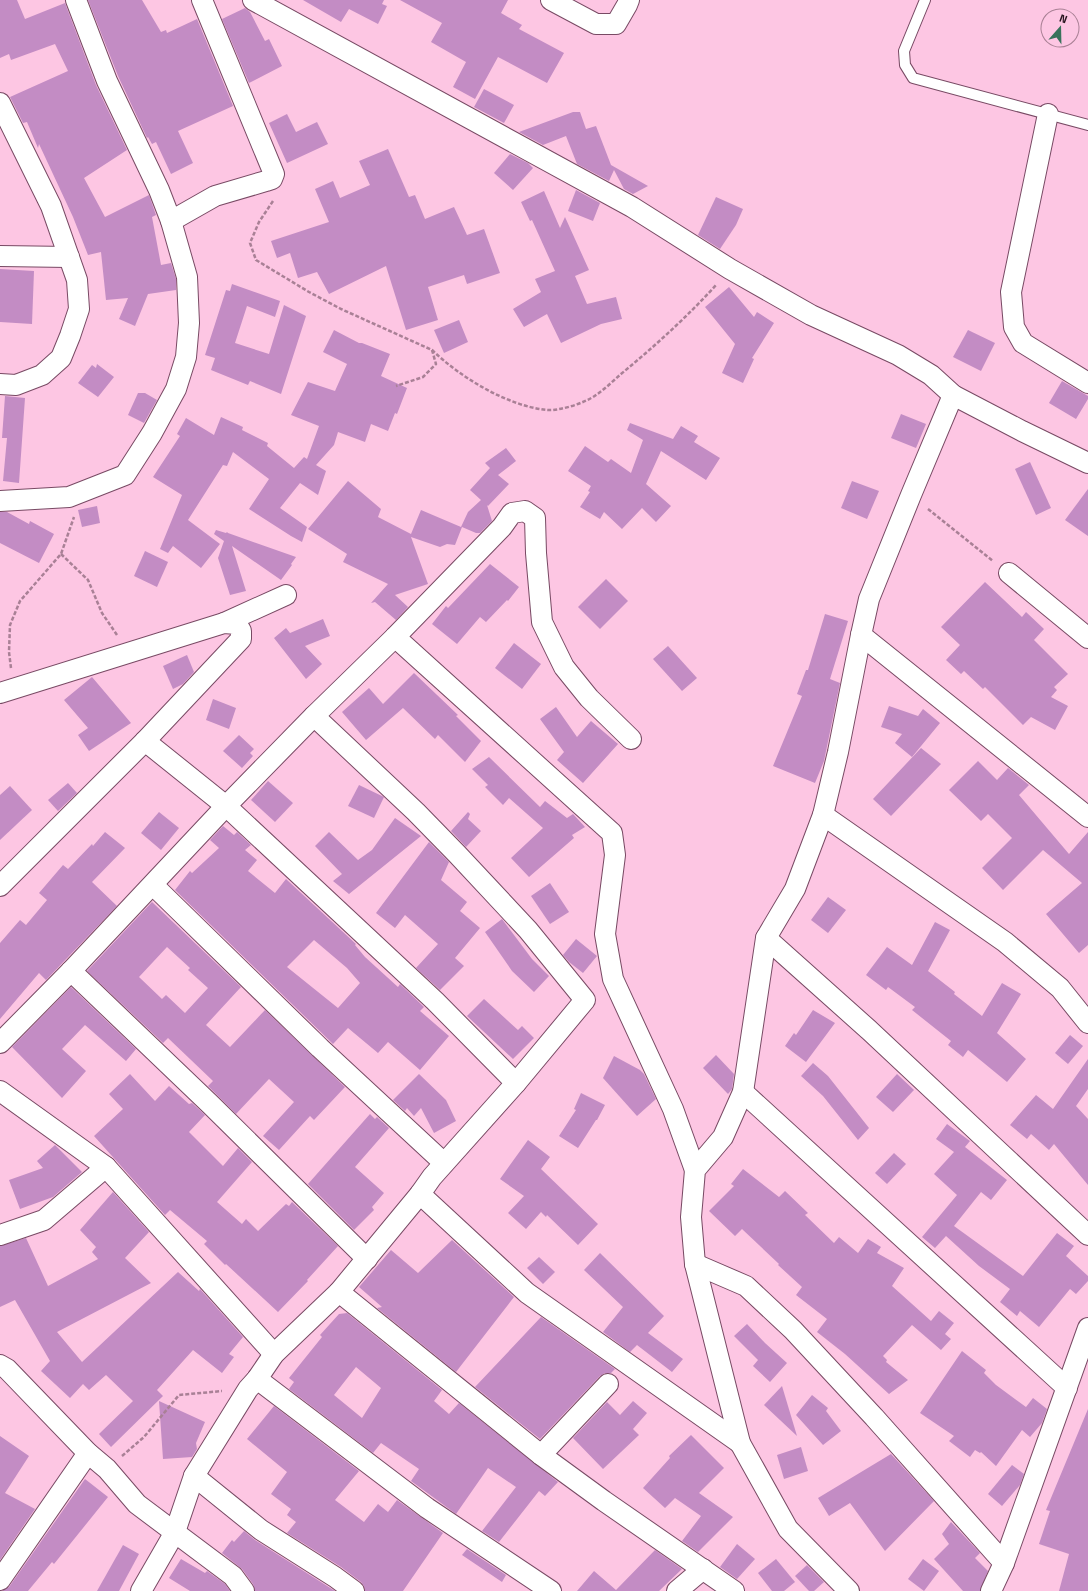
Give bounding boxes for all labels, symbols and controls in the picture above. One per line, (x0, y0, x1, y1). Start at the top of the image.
north arrow (1040, 8, 1080, 48)
text: N (1057, 10, 1070, 27)

